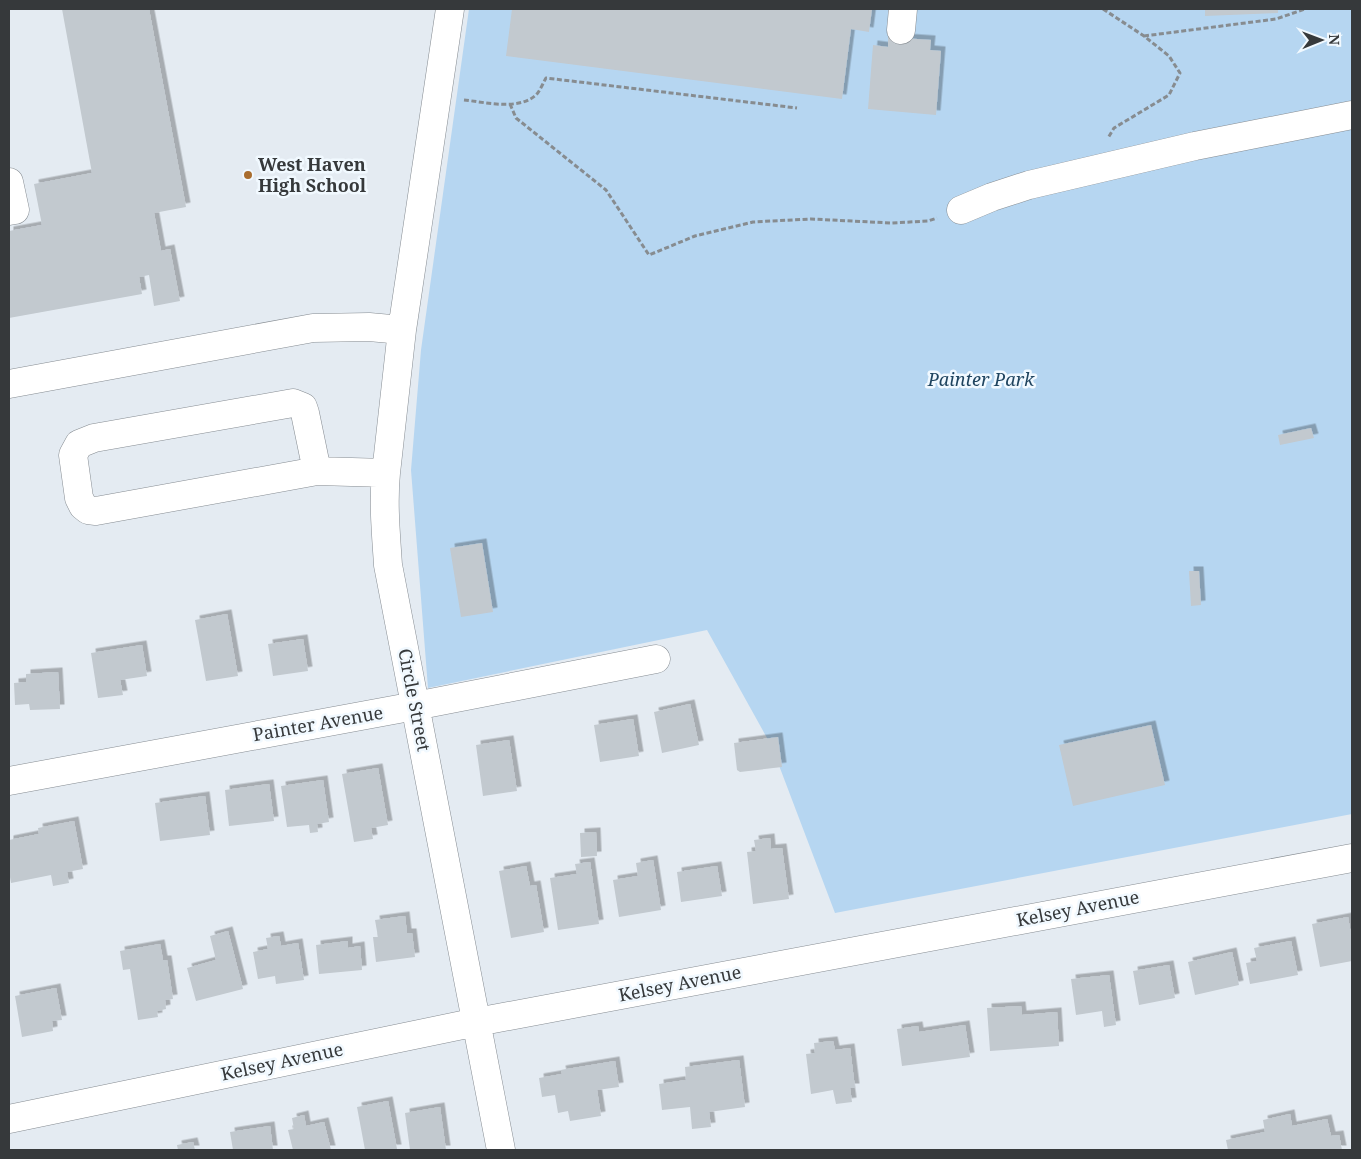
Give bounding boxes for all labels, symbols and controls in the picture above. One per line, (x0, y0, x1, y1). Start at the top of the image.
north arrow (1296, 15, 1346, 65)
text: N (1325, 34, 1344, 45)
place label: West Haven High School (258, 152, 367, 197)
marker: West Haven High School (242, 169, 254, 181)
park label: Painter Park (927, 367, 1035, 391)
street label: Circle Street (393, 646, 437, 753)
street label: Painter Avenue (251, 700, 385, 746)
street label: Kelsey Avenue (1014, 884, 1141, 932)
street label: Kelsey Avenue (616, 959, 743, 1007)
street label: Kelsey Avenue (218, 1036, 345, 1086)

